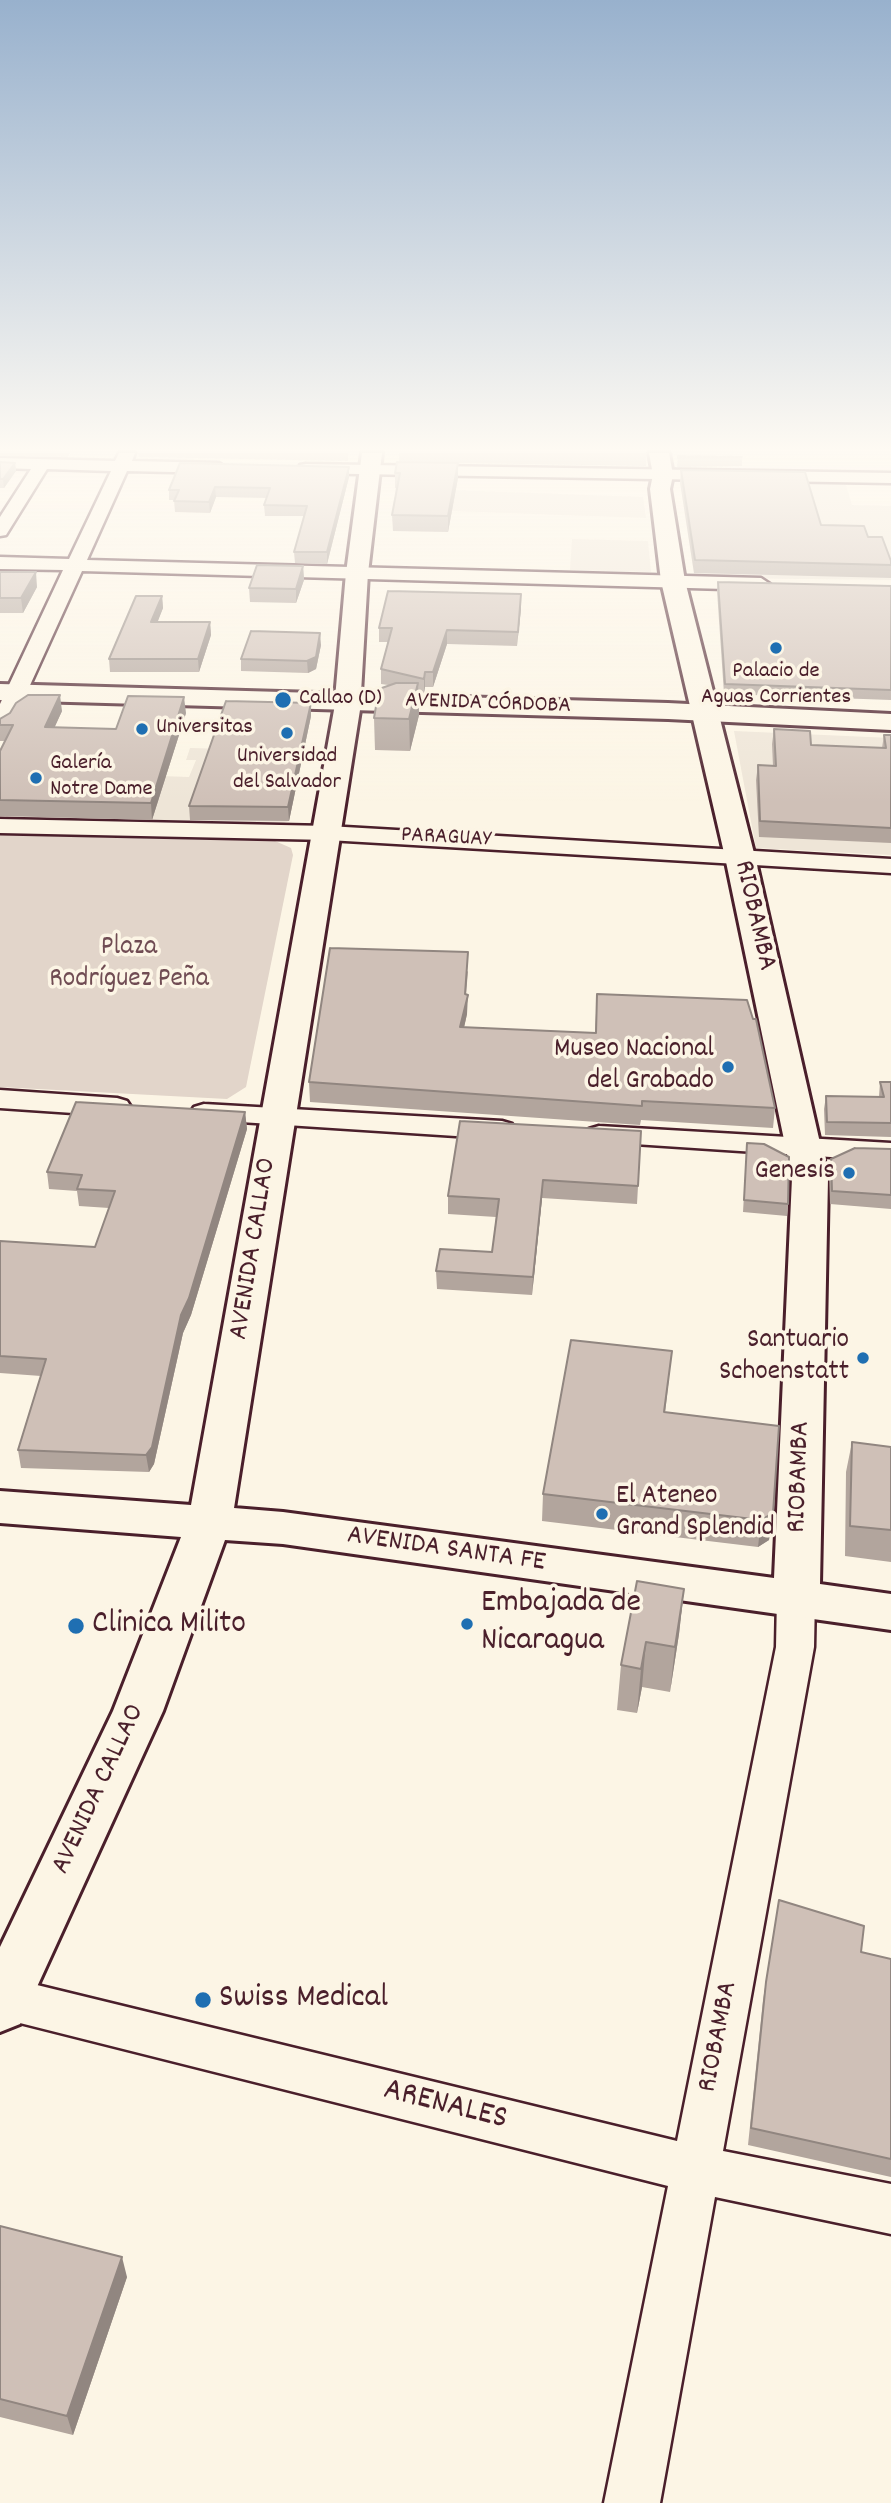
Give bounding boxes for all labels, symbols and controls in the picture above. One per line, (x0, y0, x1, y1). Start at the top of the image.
marker: Palacio de Aguas Corrientes (768, 640, 784, 656)
place label: Palacio de Aguas Corrientes (701, 659, 851, 713)
place label: Callao (D) (299, 686, 382, 714)
street label: AVENIDA CÓRDOBA (405, 688, 571, 722)
marker: Callao (D) (273, 690, 293, 710)
place label: Universitas (156, 715, 253, 743)
marker: Universitas (134, 721, 150, 737)
marker: Universidad del Salvador (279, 725, 295, 741)
place label: Universidad del Salvador (233, 744, 341, 798)
place label: Galería Notre Dame (50, 751, 153, 805)
marker: Galería Notre Dame (28, 770, 44, 786)
street label: PARAGUAY (400, 823, 492, 855)
street label: RIOBAMBA (724, 858, 782, 974)
park label: Plaza Rodríguez Peña (49, 932, 209, 998)
place label: Museo Nacional del Grabado (554, 1034, 714, 1100)
marker: Museo Nacional del Grabado (720, 1059, 736, 1075)
street label: AVENIDA CALLAO (224, 1156, 286, 1342)
place label: Genesis (755, 1156, 835, 1190)
marker: Genesis (841, 1165, 857, 1181)
place label: Santuario Schoenstatt (719, 1325, 849, 1391)
marker: Santuario Schoenstatt (855, 1350, 871, 1366)
street label: RIOBAMBA (782, 1420, 820, 1534)
place label: El Ateneo Grand Splendid (616, 1481, 775, 1547)
marker: El Ateneo Grand Splendid (594, 1506, 610, 1522)
street label: AVENIDA SANTA FE (345, 1520, 547, 1582)
place label: Embajada de Nicaragua (481, 1585, 641, 1663)
place label: Clinica Milito (92, 1606, 246, 1646)
marker: Clinica Milito (66, 1616, 86, 1636)
marker: Embajada de Nicaragua (459, 1616, 475, 1632)
street label: AVENIDA CALLAO (46, 1700, 154, 1880)
street label: RIOBAMBA (693, 1979, 747, 2095)
place label: Swiss Medical (219, 1980, 388, 2020)
marker: Swiss Medical (193, 1990, 213, 2010)
street label: ARENALES (379, 2072, 511, 2142)

